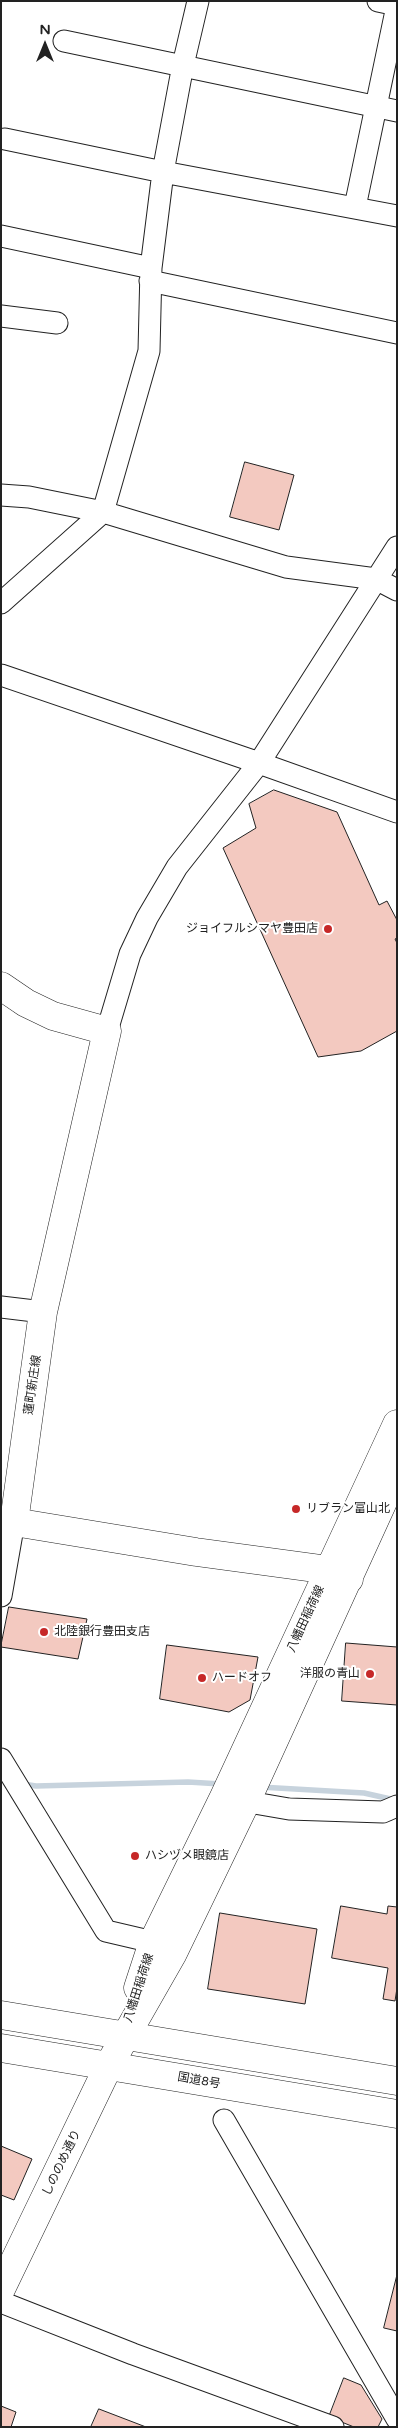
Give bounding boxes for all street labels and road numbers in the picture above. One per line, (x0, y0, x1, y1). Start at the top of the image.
street label: 蓮町新庄線 (22, 1354, 44, 1416)
street label: 八幡田稲荷線 (284, 1583, 328, 1655)
street label: 八幡田稲荷線 (121, 1952, 157, 2024)
street label: 国道8号 (176, 2070, 222, 2092)
street label: しののめ通り (40, 2127, 84, 2199)

